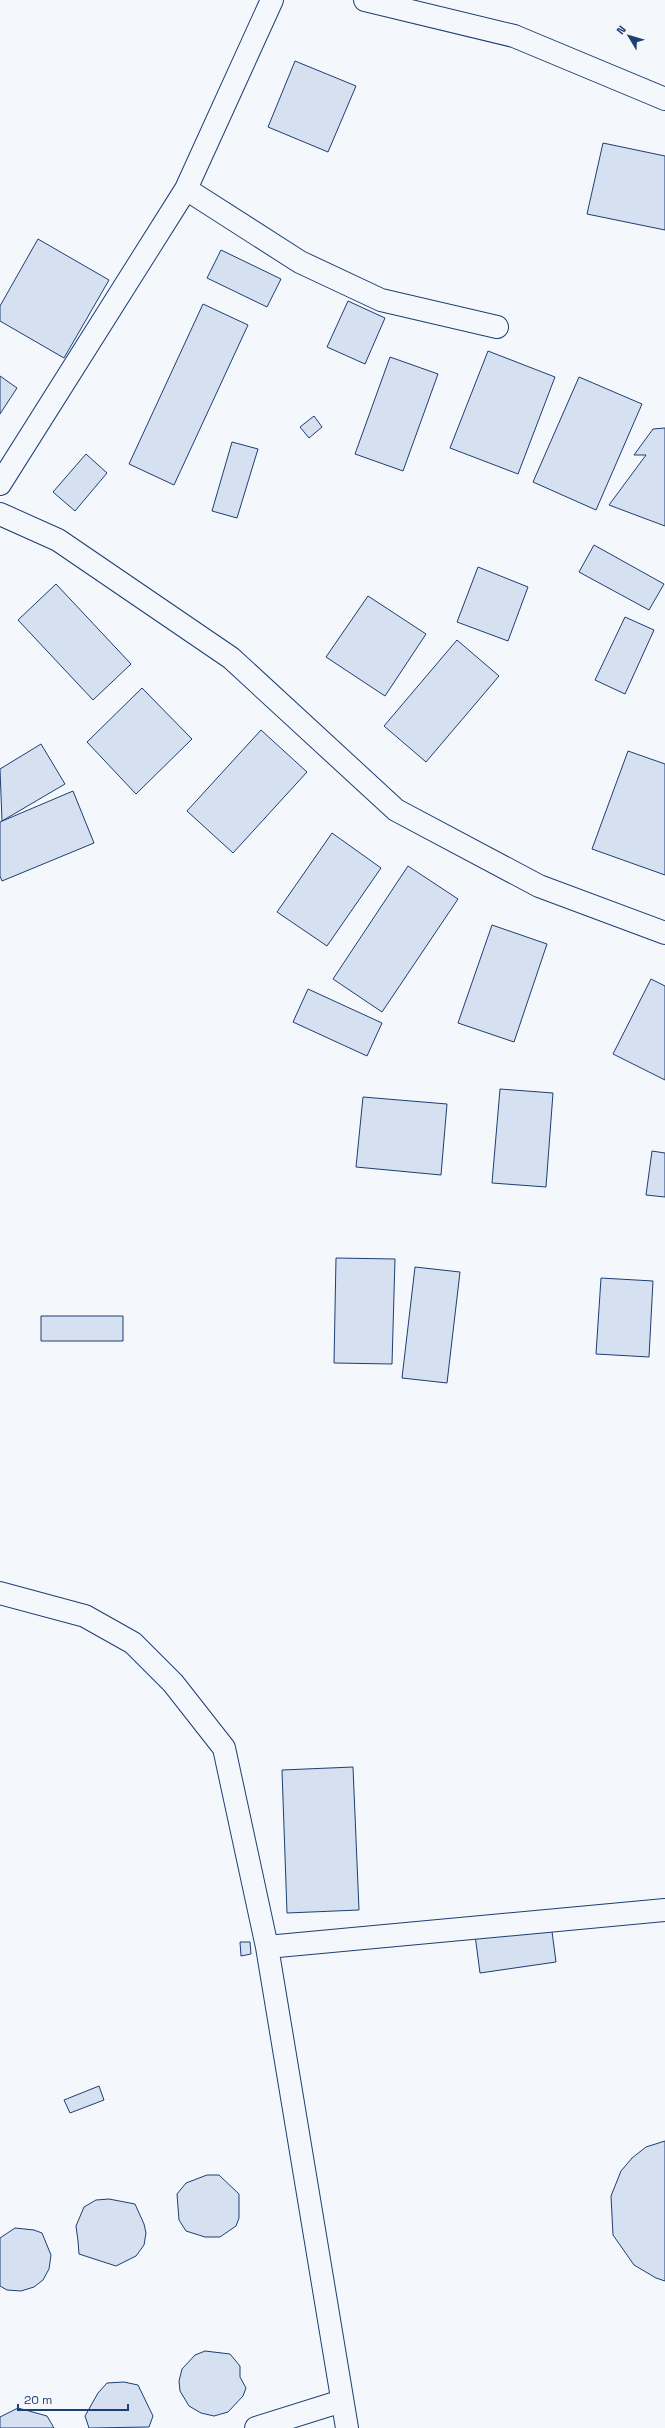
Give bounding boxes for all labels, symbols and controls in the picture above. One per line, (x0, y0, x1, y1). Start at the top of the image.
north arrow (609, 16, 649, 56)
text: N (613, 23, 629, 37)
scale bar (18, 2386, 128, 2412)
text: 20 m (24, 2392, 52, 2408)

